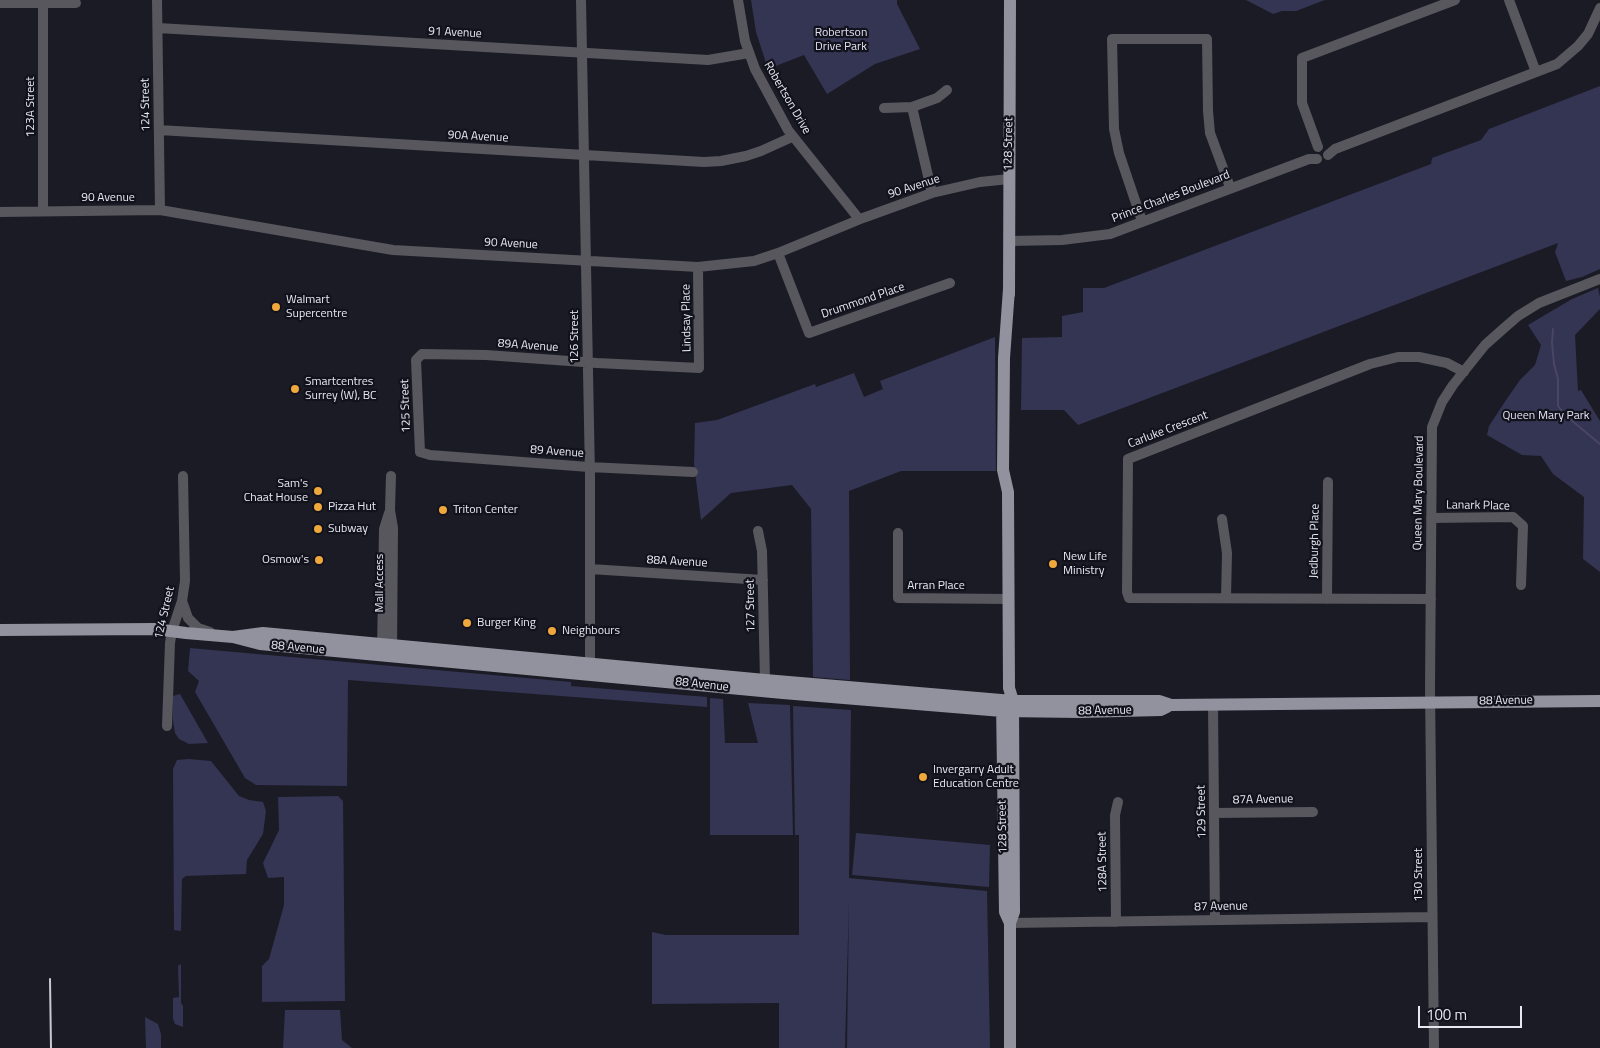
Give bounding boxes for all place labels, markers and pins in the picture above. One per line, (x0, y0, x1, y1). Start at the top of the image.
place label: Walmart Supercentre (286, 293, 347, 321)
marker: Walmart Supercentre (270, 301, 282, 313)
place label: Smartcentres Surrey (W), BC (305, 375, 377, 403)
marker: Smartcentres Surrey (W), BC (289, 383, 301, 395)
place label: Sam's Chaat House (244, 477, 308, 505)
marker: Sam's Chaat House (312, 485, 324, 497)
place label: Pizza Hut (328, 500, 376, 514)
marker: Pizza Hut (312, 501, 324, 513)
place label: Triton Center (453, 503, 518, 517)
marker: Triton Center (437, 504, 449, 516)
place label: Subway (328, 522, 368, 536)
marker: Subway (312, 523, 324, 535)
place label: New Life Ministry (1063, 550, 1107, 578)
place label: Osmow's (262, 553, 309, 567)
marker: Osmow's (313, 554, 325, 566)
marker: New Life Ministry (1047, 558, 1059, 570)
place label: Burger King (477, 616, 536, 630)
marker: Burger King (461, 617, 473, 629)
place label: Neighbours (562, 624, 620, 638)
marker: Neighbours (546, 625, 558, 637)
place label: Invergarry Adult Education Centre (933, 763, 1019, 791)
marker: Invergarry Adult Education Centre (917, 771, 929, 783)

